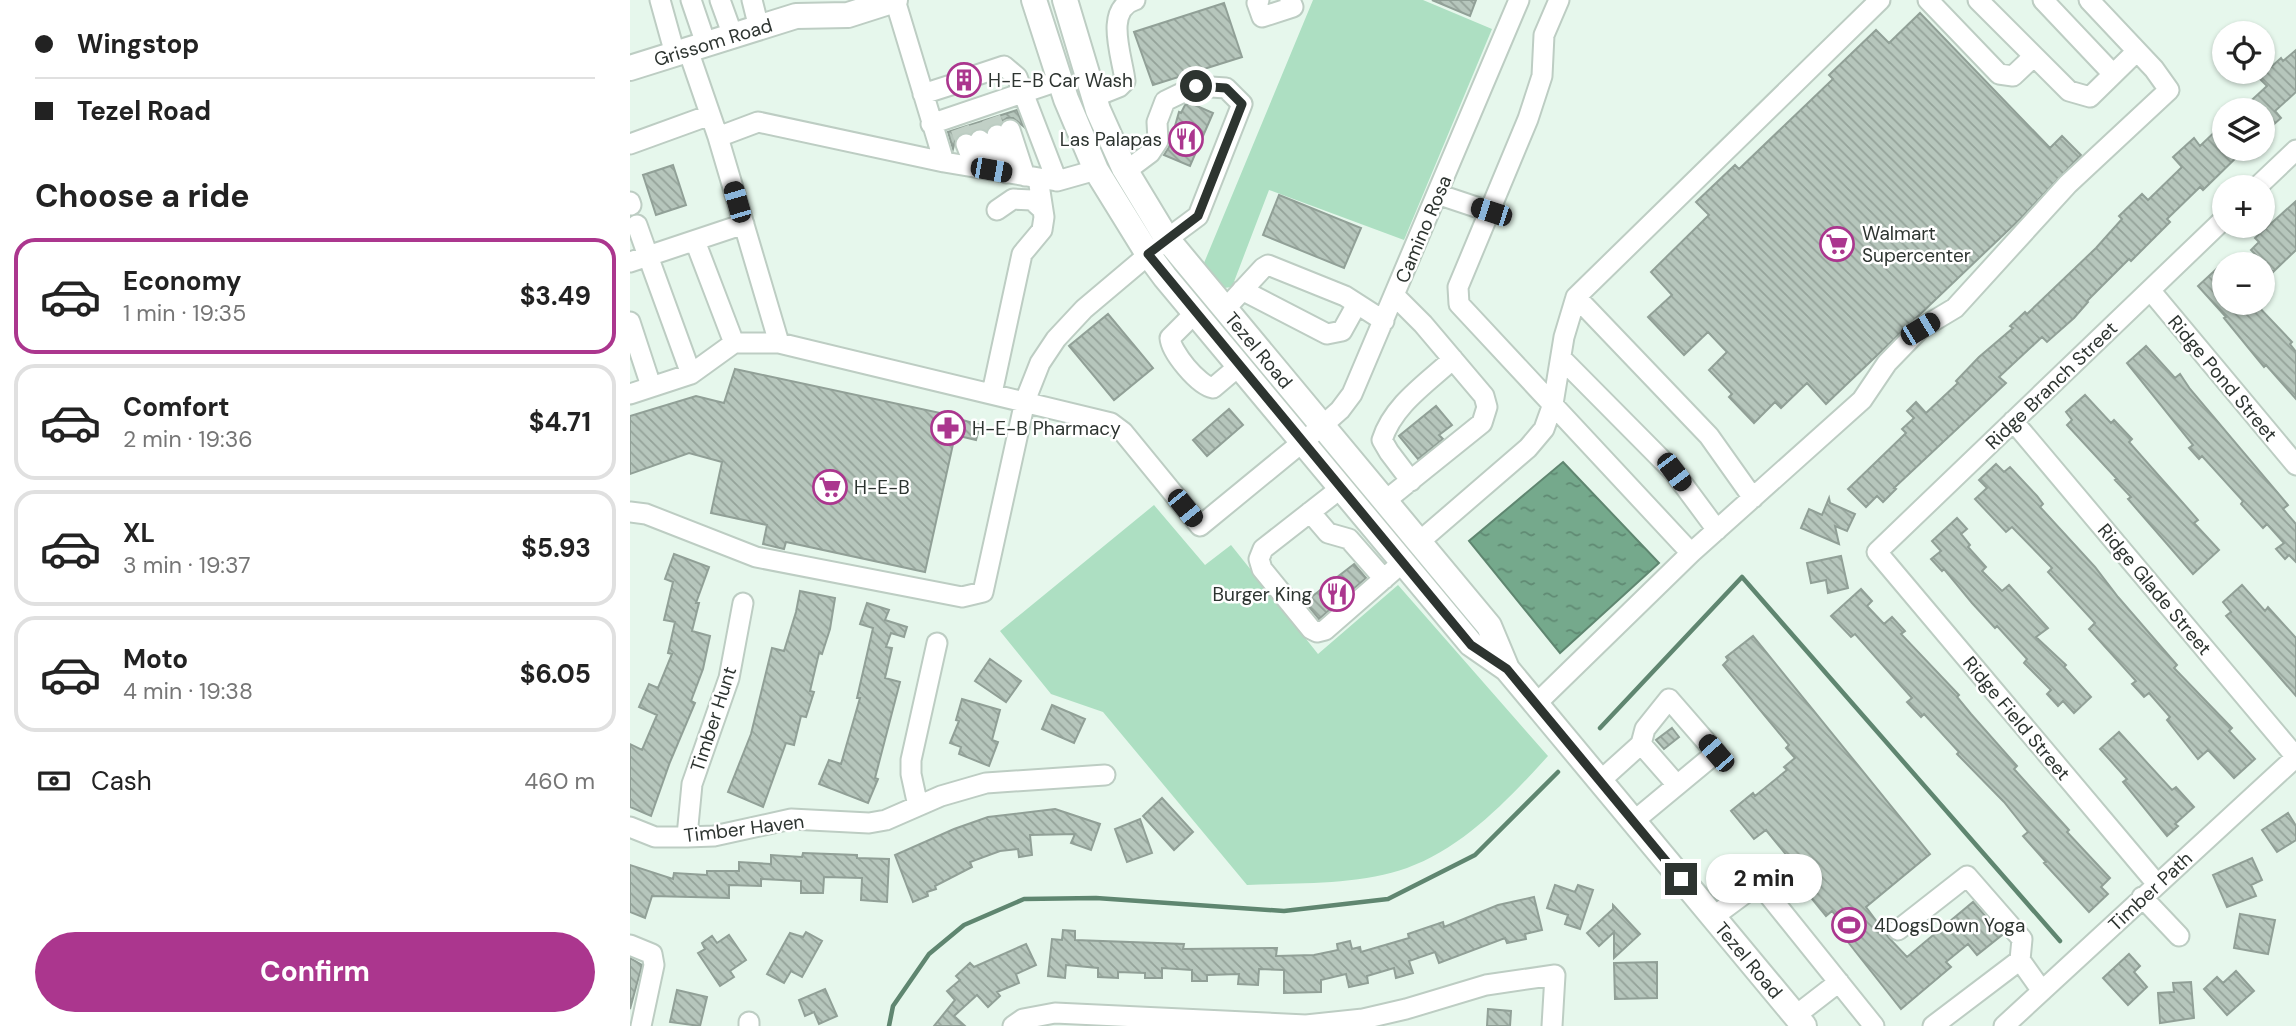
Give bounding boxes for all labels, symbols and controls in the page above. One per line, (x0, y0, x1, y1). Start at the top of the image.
street label: Grissom Road (651, 13, 775, 72)
map controls (2212, 21, 2275, 315)
button: locate (2212, 21, 2275, 84)
text: Wingstop (77, 27, 199, 61)
building icon: H-E-B Car Wash (945, 61, 983, 99)
place label: H-E-B Car Wash (988, 68, 1133, 93)
route start (1180, 70, 1212, 102)
text: Tezel Road (77, 94, 211, 128)
button: layers (2212, 98, 2275, 161)
restaurant icon: Las Palapas (1167, 120, 1205, 158)
place label: Las Palapas (1060, 127, 1162, 152)
car (969, 156, 1014, 184)
street label: Camino Rosa (1390, 172, 1457, 287)
text: Choose a ride (35, 175, 250, 217)
button: + (2212, 175, 2275, 238)
car (722, 179, 753, 225)
car (1468, 196, 1515, 228)
place label: Walmart Supercenter (1862, 221, 1971, 268)
supermarket icon: Walmart Supercenter (1818, 225, 1856, 263)
button: − (2212, 252, 2275, 315)
text: Economy (123, 264, 241, 298)
icon: car (39, 265, 102, 328)
text: $3.49 (520, 279, 591, 313)
text: 1 min · 19:35 (123, 298, 246, 328)
street label: Tezel Road (1219, 307, 1298, 394)
car (1897, 309, 1944, 349)
street label: Ridge Pond Street (2162, 310, 2283, 447)
street label: Ridge Branch Street (1980, 316, 2123, 455)
text: Comfort (123, 390, 229, 424)
icon: car (39, 391, 102, 454)
text: $4.71 (529, 405, 591, 439)
pharmacy icon: H-E-B Pharmacy (929, 409, 967, 447)
place label: H-E-B Pharmacy (972, 416, 1121, 441)
text: 2 min · 19:36 (123, 424, 253, 454)
car (1653, 449, 1696, 495)
supermarket icon: H-E-B (811, 468, 849, 506)
place label: H-E-B (854, 475, 910, 500)
car (1164, 485, 1207, 531)
text: XL (123, 516, 155, 550)
icon: car (39, 517, 102, 580)
street label: Ridge Glade Street (2092, 518, 2217, 660)
text: $5.93 (521, 531, 591, 565)
text: 3 min · 19:37 (123, 550, 250, 580)
restaurant icon: Burger King (1318, 575, 1356, 613)
place label: Burger King (1213, 582, 1312, 607)
text: Moto (123, 642, 188, 676)
icon: car (39, 643, 102, 706)
street label: Ridge Field Street (1957, 651, 2076, 785)
text: $6.05 (520, 657, 591, 691)
street label: Timber Hunt (685, 663, 742, 775)
text: 4 min · 19:38 (123, 676, 253, 706)
car (1695, 730, 1738, 776)
icon: cash (35, 762, 73, 800)
text: Cash (91, 764, 152, 798)
text: 460 m (524, 766, 595, 796)
street label: Timber Haven (682, 809, 806, 848)
street label: Timber Path (2103, 846, 2198, 937)
callout: 2 min (1706, 854, 1821, 903)
route end (1665, 863, 1697, 895)
text: 2 min (1734, 863, 1794, 893)
sports icon: 4DogsDown Yoga (1830, 906, 1868, 944)
place label: 4DogsDown Yoga (1874, 913, 2025, 938)
street label: Tezel Road (1709, 917, 1788, 1004)
button: Confirm (35, 932, 595, 1012)

